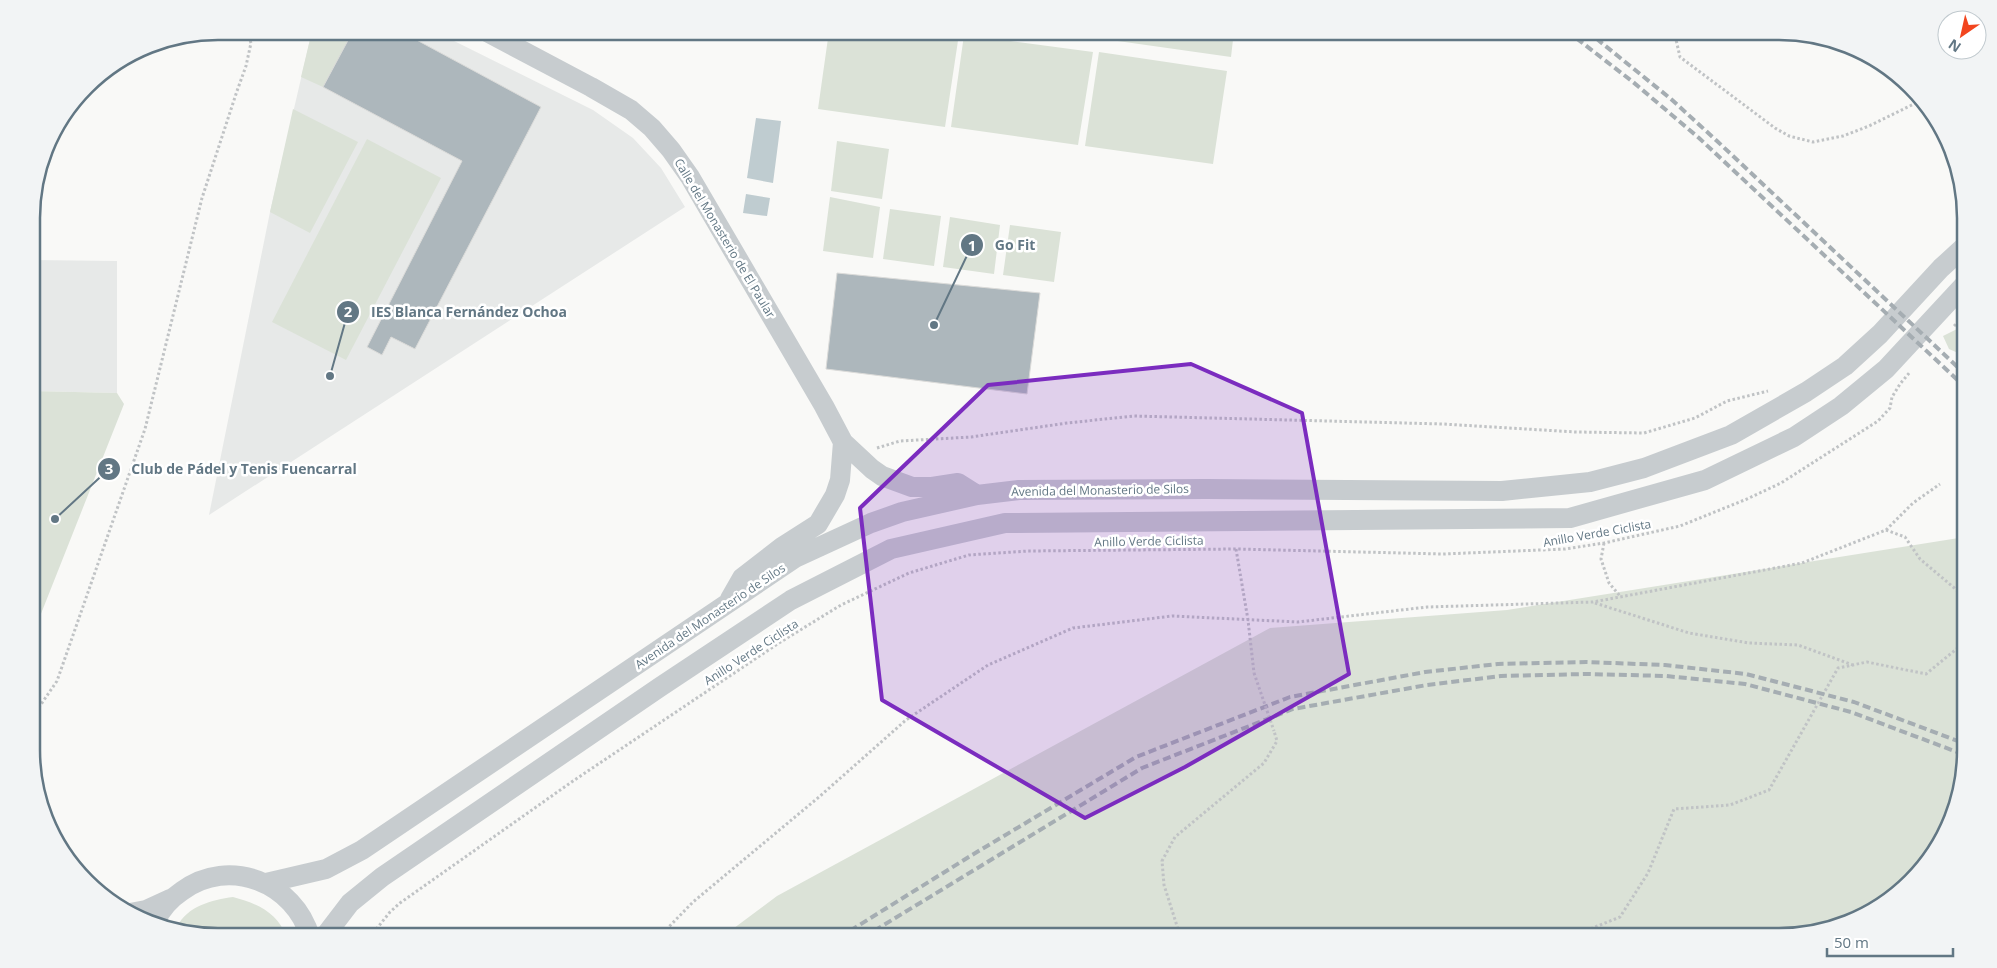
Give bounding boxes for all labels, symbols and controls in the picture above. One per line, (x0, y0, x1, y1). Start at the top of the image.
north arrow (1937, 10, 1987, 60)
text: N (1944, 35, 1964, 57)
street label: Calle del Monasterio de El Paular (671, 155, 780, 321)
callout: Go Fit (960, 231, 1045, 260)
text: 1 (968, 235, 976, 255)
text: Go Fit (995, 235, 1035, 254)
callout: IES Blanca Fernández Ochoa (336, 297, 577, 326)
text: 2 (344, 301, 353, 321)
text: IES Blanca Fernández Ochoa (371, 302, 567, 321)
callout: Club de Pádel y Tenis Fuencarral (96, 455, 367, 484)
text: 3 (105, 458, 113, 478)
text: Club de Pádel y Tenis Fuencarral (131, 459, 357, 478)
street label: Avenida del Monasterio de Silos (1011, 480, 1189, 500)
street label: Anillo Verde Ciclista (1542, 515, 1652, 551)
street label: Anillo Verde Ciclista (1094, 532, 1204, 550)
street label: Avenida del Monasterio de Silos (632, 559, 789, 673)
street label: Anillo Verde Ciclista (700, 615, 802, 689)
scale bar (1827, 926, 1953, 958)
text: 50 m (1834, 932, 1869, 952)

